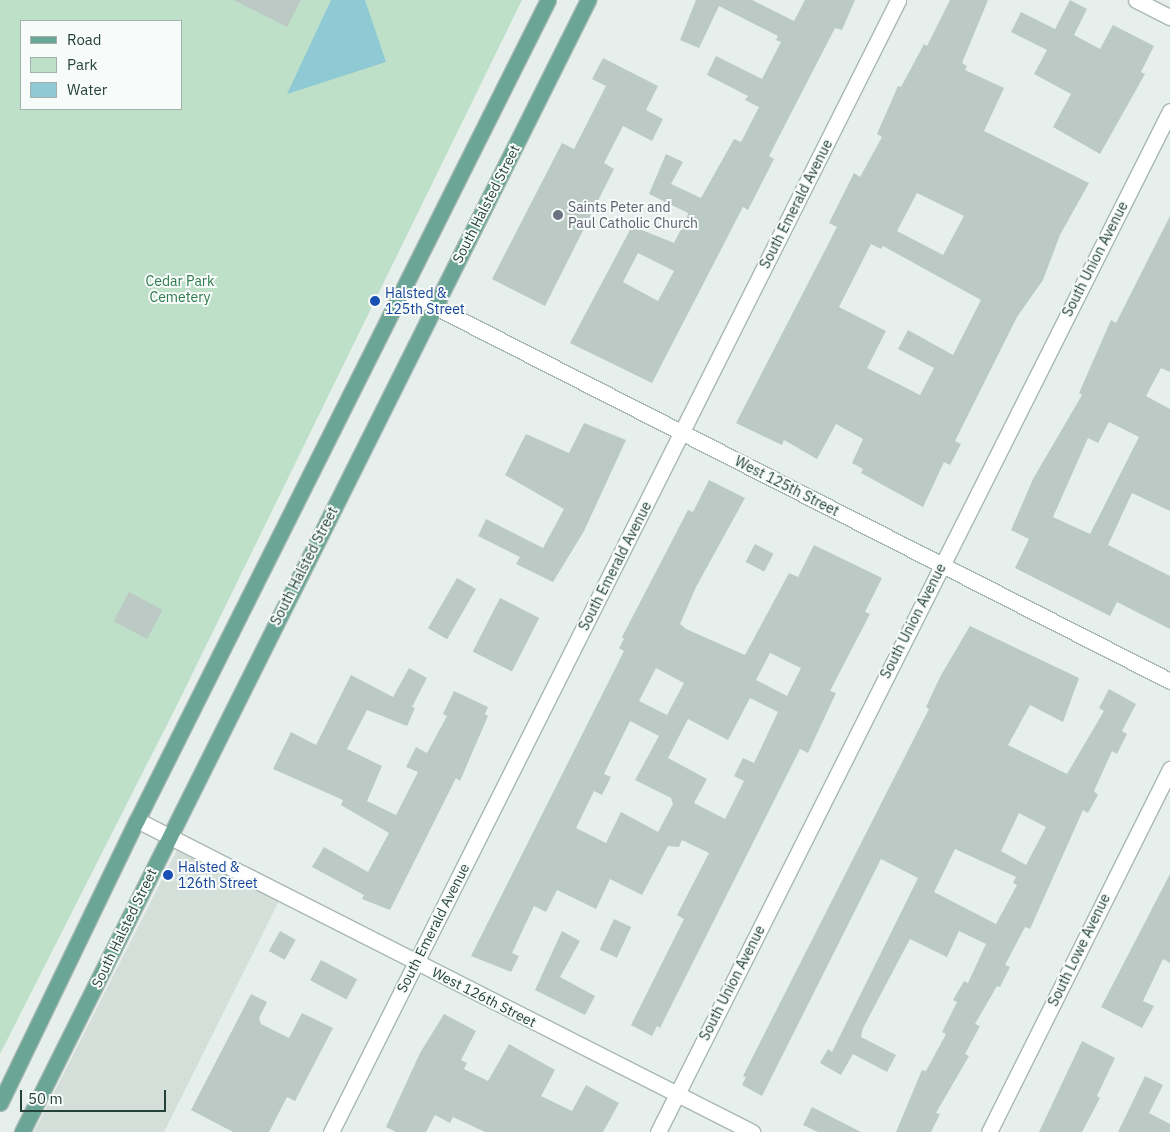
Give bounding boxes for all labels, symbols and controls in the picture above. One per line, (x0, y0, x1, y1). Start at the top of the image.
legend (20, 20, 182, 110)
text: Road (67, 30, 102, 49)
text: Park (67, 55, 97, 74)
text: Water (67, 80, 107, 99)
street label: South Emerald Avenue (756, 137, 836, 271)
street label: South Halsted Street (449, 142, 523, 266)
place label: Saints Peter and Paul Catholic Church (568, 199, 698, 232)
street label: South Union Avenue (1059, 199, 1131, 319)
marker: Saints Peter and Paul Catholic Church (552, 209, 564, 221)
park label: Cedar Park Cemetery (146, 273, 214, 306)
place label: Halsted & 125th Street (385, 285, 465, 318)
marker: Halsted & 125th Street (369, 295, 381, 307)
street label: West 125th Street (732, 452, 842, 520)
street label: South Emerald Avenue (575, 499, 655, 633)
street label: South Halsted Street (267, 504, 341, 628)
street label: South Union Avenue (877, 561, 949, 681)
place label: Halsted & 126th Street (178, 859, 258, 892)
street label: South Emerald Avenue (393, 861, 473, 995)
street label: South Halsted Street (88, 866, 160, 990)
marker: Halsted & 126th Street (162, 869, 174, 881)
street label: South Lowe Avenue (1044, 891, 1114, 1009)
street label: South Union Avenue (696, 923, 768, 1043)
street label: West 126th Street (429, 963, 539, 1031)
scale bar (22, 1080, 169, 1112)
text: 50 m (28, 1089, 63, 1108)

